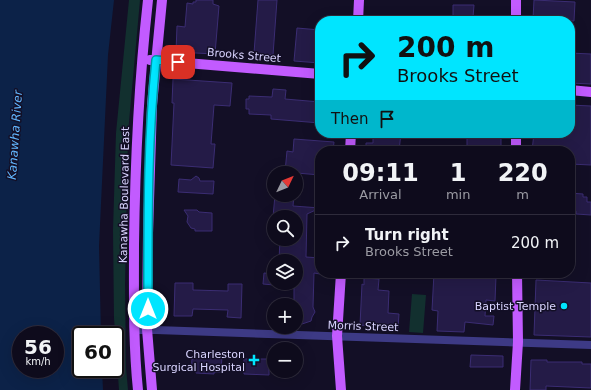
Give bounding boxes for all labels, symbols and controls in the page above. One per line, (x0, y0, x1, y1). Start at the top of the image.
text: 200 m (397, 31, 494, 64)
icon: right (331, 32, 383, 84)
pin (161, 45, 195, 79)
street label: Brooks Street (206, 46, 282, 65)
icon: arrive (167, 51, 189, 73)
text: Brooks Street (397, 65, 519, 86)
water label: Kanawha River (5, 89, 25, 180)
icon: arrive (376, 108, 398, 130)
text: Then (331, 110, 368, 128)
street label: Kanawha Boulevard East (117, 126, 132, 263)
text: 09:11 (342, 159, 419, 187)
text: 1 (450, 159, 466, 187)
text: 220 (498, 159, 548, 187)
north arrow (267, 166, 303, 202)
map controls (267, 166, 303, 378)
text: Arrival (359, 187, 402, 202)
text: min (446, 187, 470, 202)
text: m (516, 187, 529, 202)
button: search (267, 210, 303, 246)
text: Turn right (365, 226, 449, 244)
icon: right (331, 232, 353, 254)
text: 200 m (511, 234, 559, 252)
text: Brooks Street (365, 244, 453, 259)
button: layers (267, 254, 303, 290)
position arrow (127, 288, 169, 330)
button: + (267, 298, 303, 334)
place label: Baptist Temple (475, 300, 556, 313)
marker: Baptist Temple (559, 301, 569, 311)
street label: Morris Street (327, 319, 399, 334)
speed limit sign: 60 (72, 326, 124, 378)
text: 56 (24, 335, 52, 359)
button: − (267, 342, 303, 378)
place label: Charleston Surgical Hospital (152, 348, 245, 374)
marker: Charleston Surgical Hospital (248, 354, 260, 366)
text: km/h (25, 356, 51, 367)

